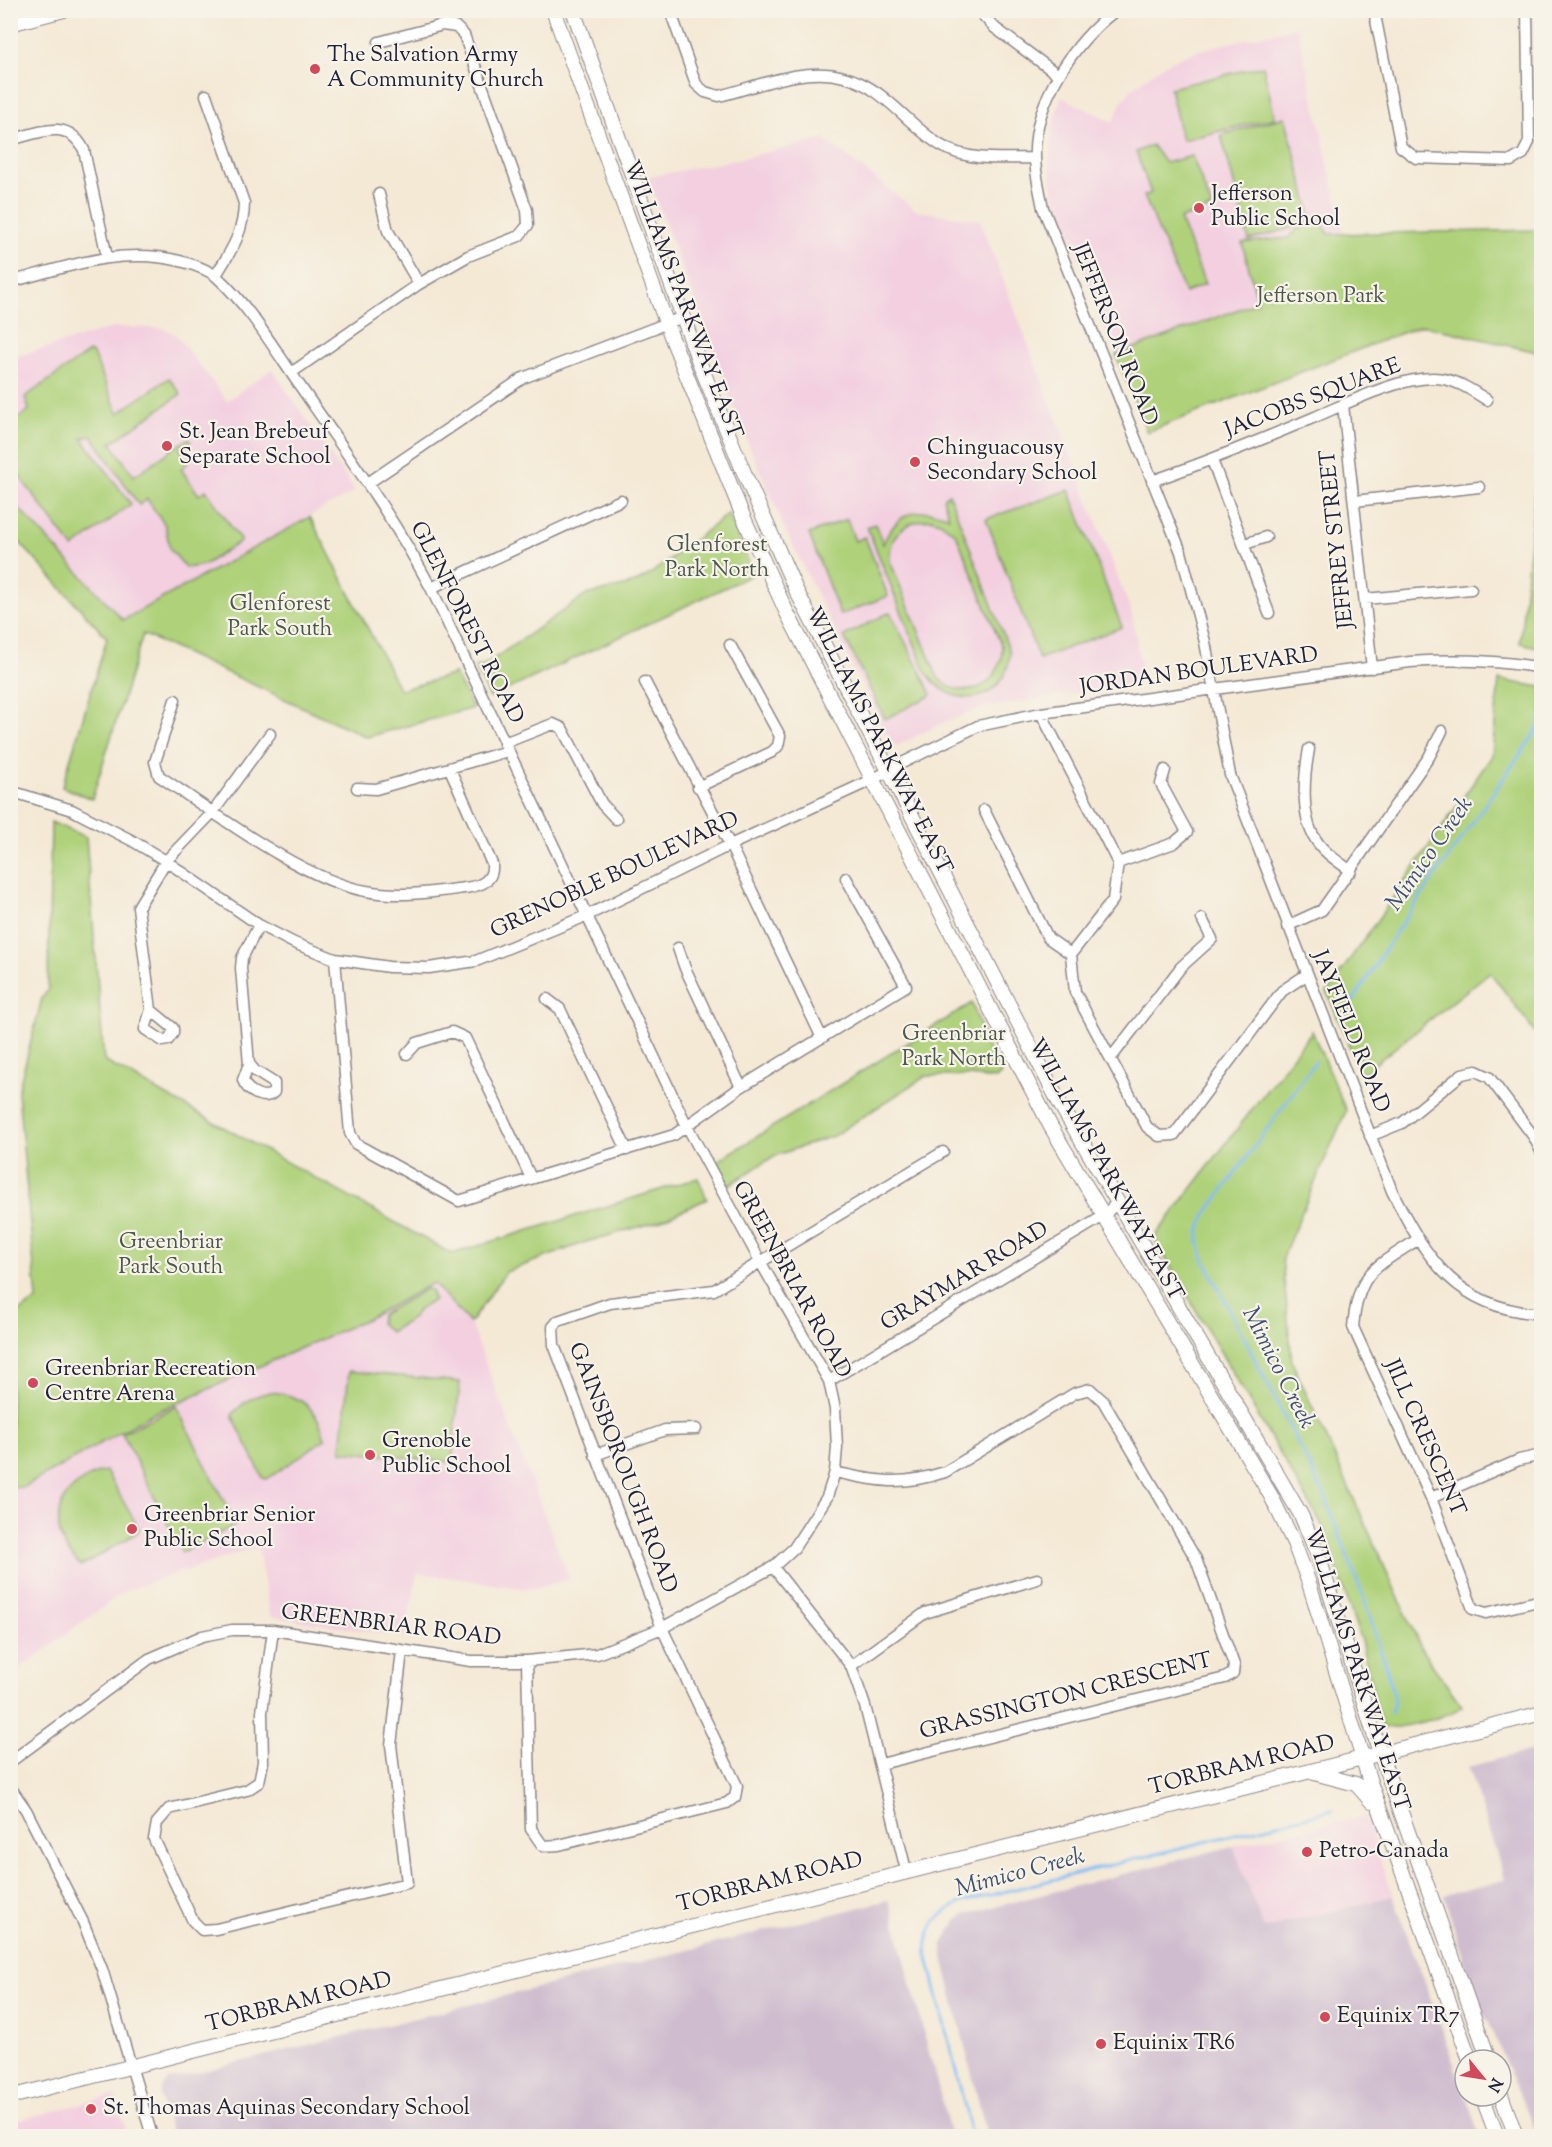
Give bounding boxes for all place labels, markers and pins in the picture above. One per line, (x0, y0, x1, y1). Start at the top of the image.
place label: The Salvation Army A Community Church (327, 40, 544, 97)
marker: The Salvation Army A Community Church (308, 62, 322, 76)
place label: Jefferson Public School (1210, 179, 1340, 236)
marker: Jefferson Public School (1192, 201, 1206, 215)
place label: St. Jean Brebeuf Separate School (179, 417, 331, 474)
place label: Chinguacousy Secondary School (927, 433, 1097, 490)
marker: St. Jean Brebeuf Separate School (160, 439, 174, 453)
marker: Chinguacousy Secondary School (908, 455, 922, 469)
place label: Greenbriar Recreation Centre Arena (45, 1354, 256, 1411)
marker: Greenbriar Recreation Centre Arena (26, 1376, 40, 1390)
place label: Grenoble Public School (382, 1426, 511, 1483)
marker: Grenoble Public School (363, 1448, 377, 1462)
place label: Greenbriar Senior Public School (144, 1500, 316, 1557)
marker: Greenbriar Senior Public School (125, 1522, 139, 1536)
place label: Petro-Canada (1319, 1836, 1449, 1868)
marker: Petro-Canada (1300, 1845, 1314, 1859)
place label: Equinix TR7 (1337, 2001, 1460, 2033)
marker: Equinix TR7 (1318, 2010, 1332, 2024)
place label: Equinix TR6 (1113, 2028, 1235, 2060)
marker: Equinix TR6 (1094, 2037, 1108, 2051)
place label: St. Thomas Aquinas Secondary School (103, 2093, 470, 2125)
marker: St. Thomas Aquinas Secondary School (84, 2102, 98, 2116)

